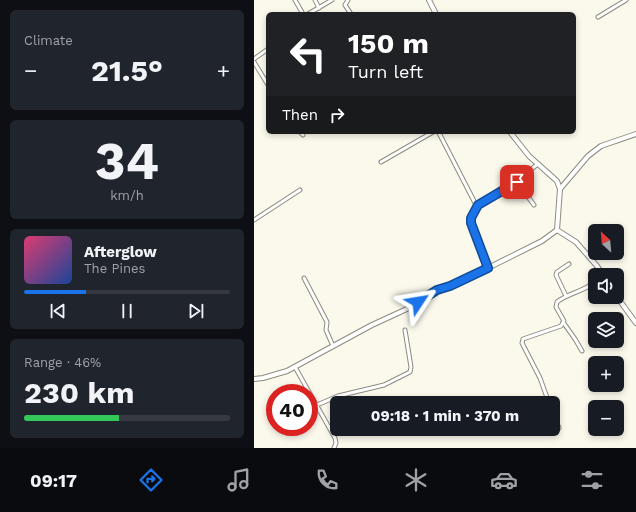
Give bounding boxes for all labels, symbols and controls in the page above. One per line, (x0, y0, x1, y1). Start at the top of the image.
text: 150 m (348, 27, 429, 60)
icon: left (282, 28, 334, 80)
text: Climate (24, 33, 73, 48)
text: 21.5° (91, 53, 163, 88)
text: − (24, 58, 37, 83)
text: + (217, 58, 230, 83)
text: Turn left (348, 61, 423, 82)
icon: right (326, 104, 348, 126)
text: Then (282, 106, 318, 124)
text: 34 (95, 131, 159, 192)
pin (500, 165, 534, 199)
icon: arrive (506, 171, 528, 193)
text: km/h (110, 188, 144, 203)
north arrow (588, 224, 624, 260)
map controls (588, 224, 624, 436)
text: Afterglow (84, 243, 157, 261)
text: The Pines (84, 261, 145, 276)
button: sound (588, 268, 624, 304)
position arrow (397, 281, 439, 323)
icon: previous (47, 300, 69, 322)
icon: pause (116, 300, 138, 322)
icon: next (185, 300, 207, 322)
button: layers (588, 312, 624, 348)
text: Range · 46% (24, 355, 101, 370)
button: + (588, 356, 624, 392)
text: 230 km (24, 375, 134, 410)
speed limit sign: 40 (266, 384, 318, 436)
button: − (588, 400, 624, 436)
text: 09:18 · 1 min · 370 m (371, 407, 519, 425)
icon: directions (137, 466, 165, 494)
icon: music (225, 466, 253, 494)
icon: phone (313, 466, 341, 494)
icon: climate (402, 466, 430, 494)
icon: car (490, 466, 518, 494)
icon: filters (578, 466, 606, 494)
text: 09:17 (30, 470, 77, 491)

